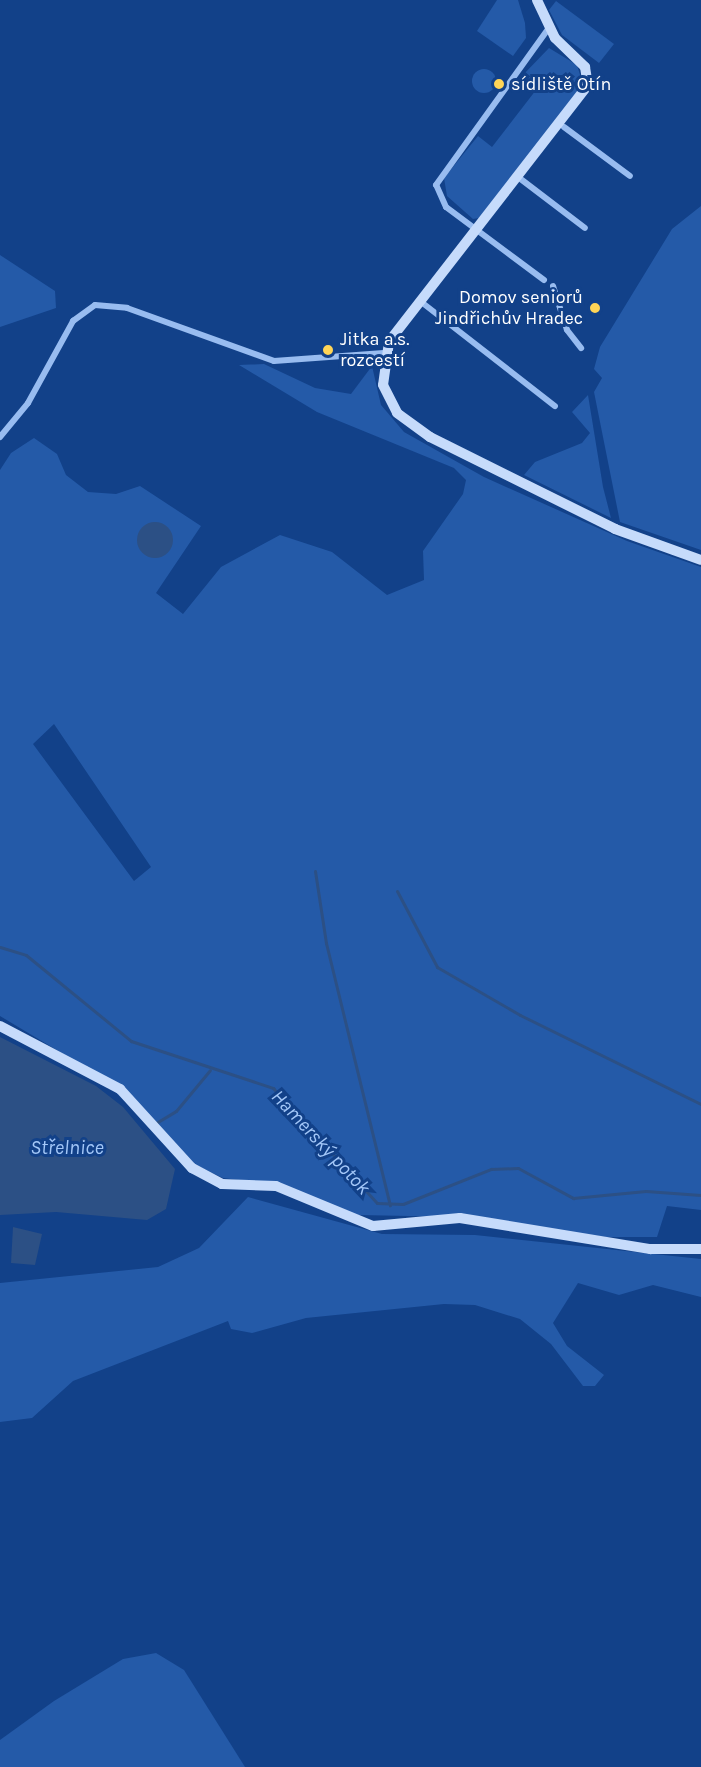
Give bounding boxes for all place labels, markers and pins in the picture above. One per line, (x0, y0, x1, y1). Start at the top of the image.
place label: sídliště Otín (511, 73, 611, 95)
marker: sídliště Otín (492, 77, 506, 91)
place label: Domov seniorů Jindřichův Hradec (435, 287, 583, 330)
marker: Domov seniorů Jindřichův Hradec (588, 301, 602, 315)
place label: Jitka a.s. rozcestí (340, 329, 410, 372)
marker: Jitka a.s. rozcestí (321, 343, 335, 357)

